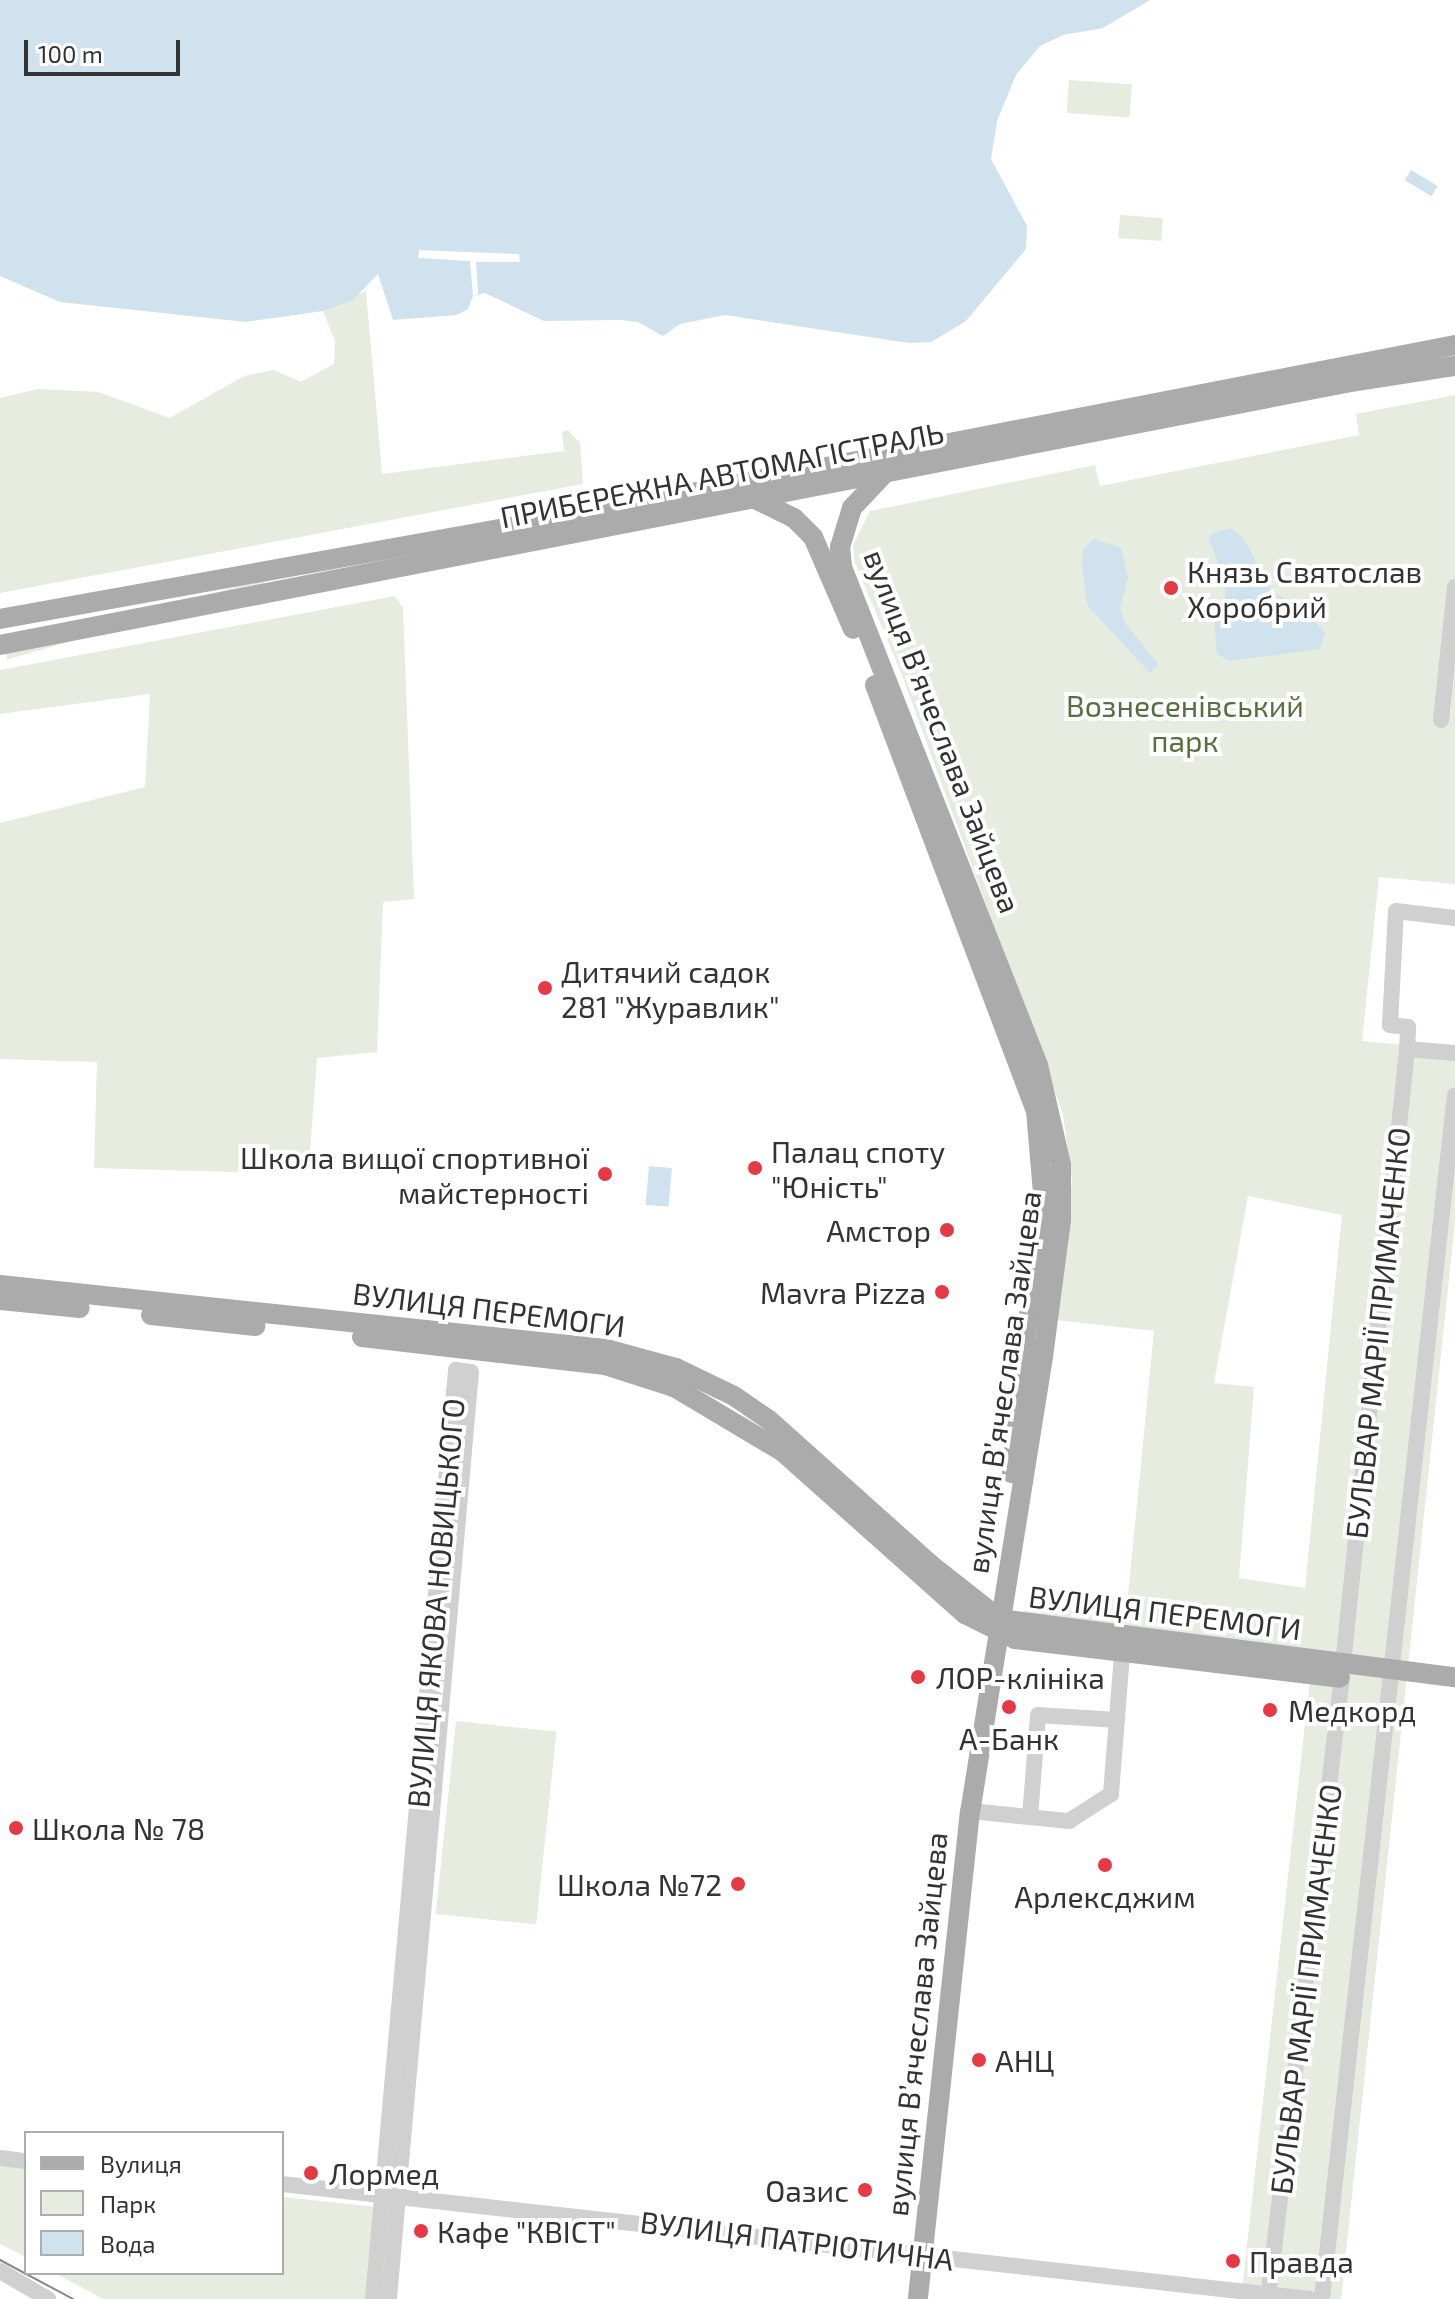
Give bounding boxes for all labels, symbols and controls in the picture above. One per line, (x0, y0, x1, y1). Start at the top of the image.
scale bar (28, 24, 184, 74)
text: 100 m (38, 39, 103, 68)
street label: ПРИБЕРЕЖНА АВТОМАГІСТРАЛЬ (497, 413, 947, 535)
street label: вулиця Вʼячеслава Зайцева (857, 544, 1029, 918)
place label: Князь Святослав Хоробрий (1187, 553, 1422, 624)
marker: Князь Святослав Хоробрий (1162, 579, 1180, 597)
park label: Вознесенівський парк (1066, 687, 1304, 758)
place label: Дитячий садок 281 "Журавлик" (561, 953, 780, 1024)
marker: Дитячий садок 281 "Журавлик" (536, 979, 554, 997)
street label: БУЛЬВАР МАРІЇ ПРИМАЧЕНКО (1337, 1126, 1417, 1540)
place label: Палац споту "Юність" (771, 1133, 945, 1204)
place label: Школа вищої спортивної майстерності (240, 1139, 589, 1210)
marker: Палац споту "Юність" (746, 1159, 764, 1177)
marker: Школа вищої спортивної майстерності (596, 1165, 614, 1183)
street label: вулиця Вʼячеслава Зайцева (958, 1188, 1048, 1576)
place label: Амстор (826, 1212, 931, 1248)
marker: Амстор (938, 1221, 956, 1239)
street label: ВУЛИЦЯ ПЕРЕМОГИ (351, 1274, 627, 1344)
place label: Mavra Pizza (760, 1274, 926, 1310)
marker: Mavra Pizza (933, 1283, 951, 1301)
street label: ВУЛИЦЯ ЯКОВА НОВИЦЬКОГО (399, 1397, 471, 1809)
street label: ВУЛИЦЯ ПЕРЕМОГИ (1027, 1577, 1303, 1647)
place label: ЛОР-клініка (936, 1659, 1105, 1695)
marker: ЛОР-клініка (907, 1666, 929, 1688)
place label: Медкорд (1288, 1692, 1416, 1728)
marker: А-Банк (1000, 1698, 1018, 1716)
marker: Медкорд (1259, 1699, 1281, 1721)
place label: А-Банк (959, 1720, 1059, 1756)
street label: БУЛЬВАР МАРІЇ ПРИМАЧЕНКО (1262, 1782, 1348, 2196)
place label: Школа № 78 (32, 1810, 205, 1846)
marker: Школа № 78 (7, 1819, 25, 1837)
street label: вулиця Вʼячеслава Зайцева (878, 1830, 954, 2218)
marker: Арлексджим (1096, 1856, 1114, 1874)
place label: Школа №72 (557, 1866, 722, 1902)
marker: Школа №72 (729, 1875, 747, 1893)
place label: Арлексджим (1014, 1878, 1196, 1914)
place label: АНЦ (995, 2042, 1054, 2078)
marker: АНЦ (970, 2051, 988, 2069)
legend (24, 2131, 284, 2275)
text: Вулиця (100, 2149, 182, 2178)
place label: Лормед (329, 2155, 439, 2191)
marker: Лормед (300, 2162, 322, 2184)
place label: Оазис (765, 2172, 849, 2208)
marker: Оазис (856, 2181, 874, 2199)
text: Парк (100, 2189, 156, 2218)
street label: ВУЛИЦЯ ПАТРІОТИЧНА (638, 2203, 956, 2277)
place label: Кафе "КВІСТ" (437, 2213, 616, 2249)
marker: Кафе "КВІСТ" (412, 2222, 430, 2240)
text: Вода (100, 2229, 156, 2258)
place label: Правда (1249, 2243, 1354, 2279)
marker: Правда (1224, 2252, 1242, 2270)

